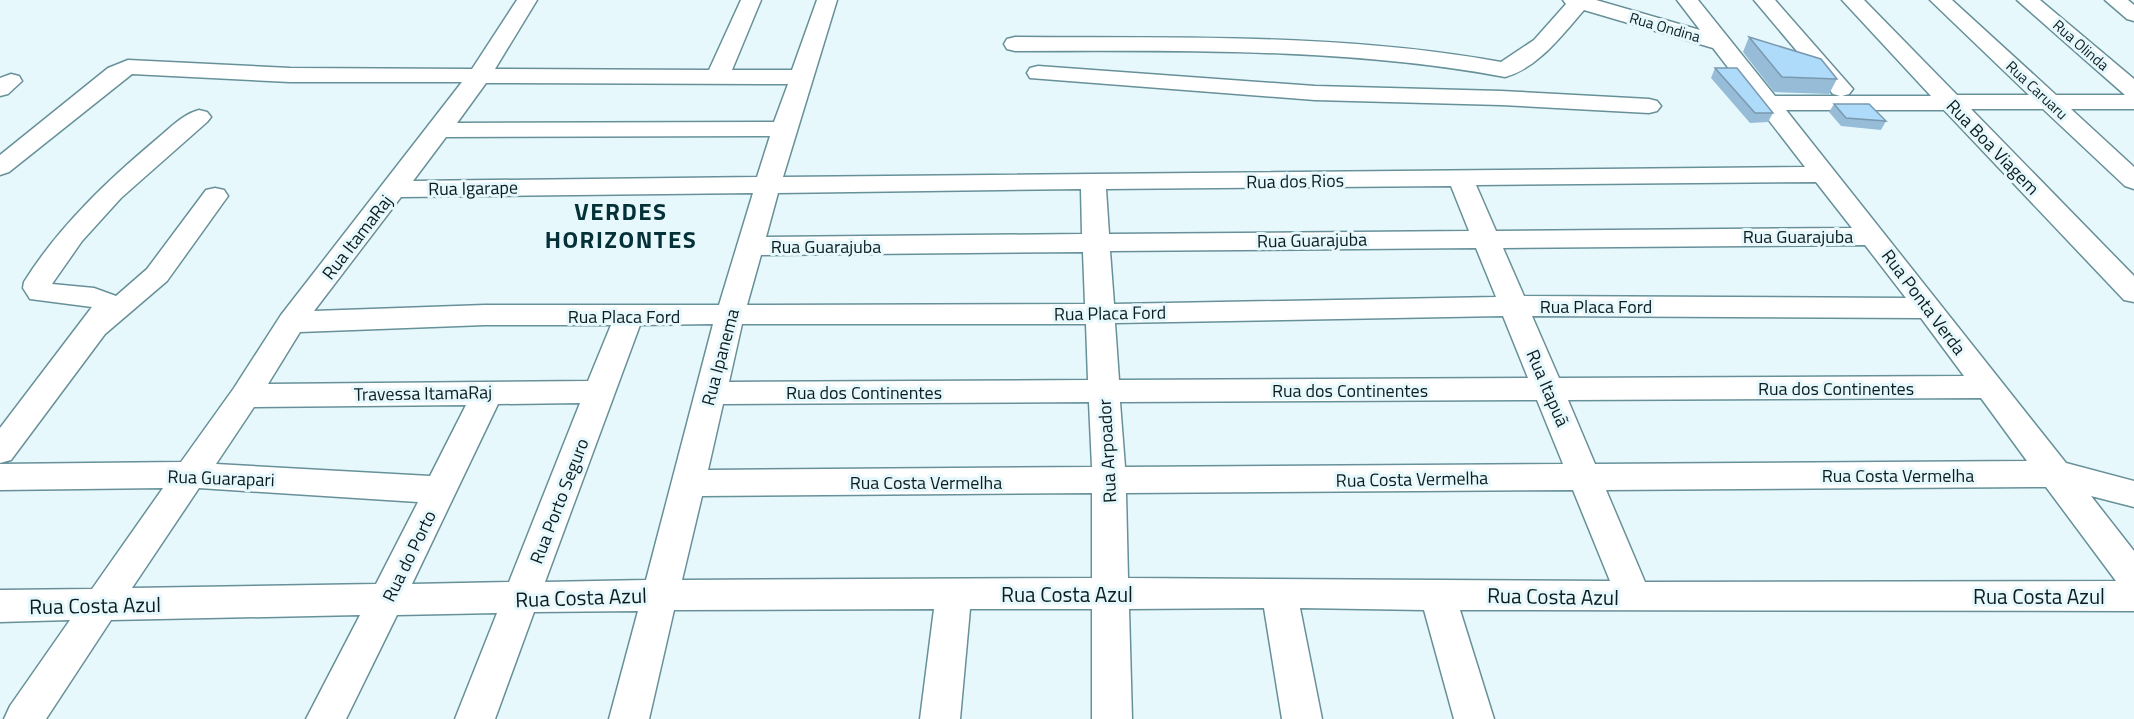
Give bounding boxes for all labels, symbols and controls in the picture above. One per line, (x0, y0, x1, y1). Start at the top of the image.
street label: Rua Ondina (1627, 6, 1704, 48)
street label: Rua Olinda (2048, 14, 2115, 76)
street label: Rua Caruaru (2001, 55, 2073, 125)
street label: Rua Boa Viagem (1940, 93, 2046, 201)
street label: Rua dos Rios (1246, 167, 1344, 195)
street label: Rua Igarape (428, 174, 518, 202)
street label: Rua ItamaRaj (315, 189, 399, 285)
district label: VERDES HORIZONTES (545, 193, 697, 257)
street label: Rua Guarajuba (1743, 223, 1853, 250)
street label: Rua Guarajuba (1257, 226, 1367, 254)
street label: Rua Guarajuba (771, 233, 881, 260)
street label: Rua Ponta Verda (1875, 244, 1973, 360)
street label: Rua Placa Ford (1540, 293, 1652, 320)
street label: Rua Placa Ford (1054, 299, 1166, 327)
street label: Rua Placa Ford (568, 303, 680, 330)
street label: Rua Ipanema (694, 306, 746, 408)
street label: Rua Itapuã (1520, 345, 1576, 431)
street label: Rua dos Continentes (1758, 375, 1914, 402)
street label: Rua dos Continentes (1272, 377, 1428, 404)
street label: Travessa ItamaRaj (354, 378, 492, 408)
street label: Rua dos Continentes (786, 379, 942, 406)
street label: Rua Arpoador (1091, 398, 1123, 504)
street label: Rua Porto Seguro (523, 434, 595, 568)
street label: Rua Costa Vermelha (1822, 462, 1974, 489)
street label: Rua Guarapari (167, 463, 275, 493)
street label: Rua Costa Vermelha (1335, 464, 1489, 494)
street label: Rua Costa Vermelha (850, 469, 1002, 496)
street label: Rua do Porto (375, 506, 443, 606)
street label: Rua Costa Azul (1001, 578, 1133, 610)
street label: Rua Costa Azul (515, 579, 647, 615)
street label: Rua Costa Azul (1487, 579, 1619, 613)
street label: Rua Costa Azul (1973, 580, 2105, 612)
street label: Rua Costa Azul (29, 588, 161, 622)

